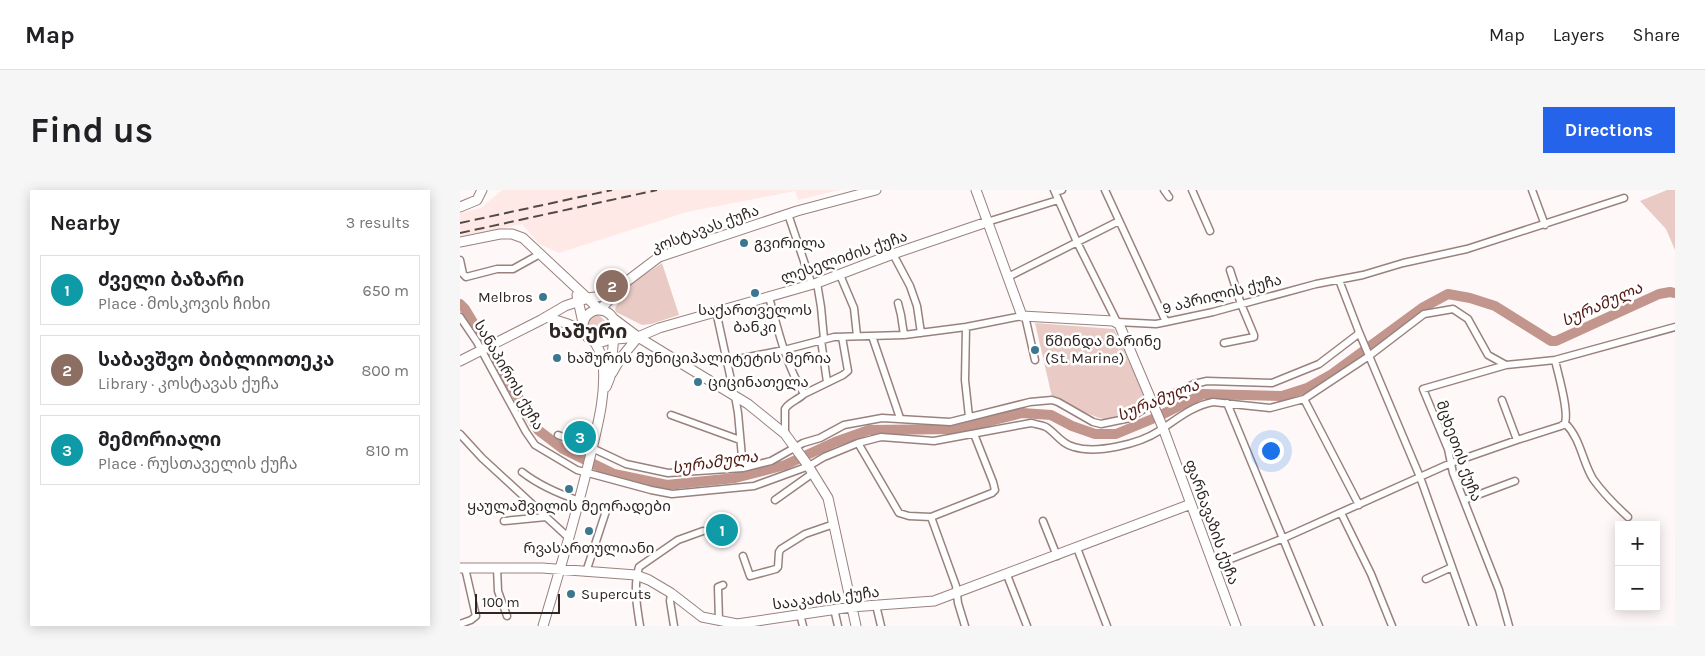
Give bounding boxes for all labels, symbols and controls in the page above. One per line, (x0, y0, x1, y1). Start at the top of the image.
text: Map (25, 21, 75, 49)
text: Map (1489, 24, 1525, 46)
text: Layers (1553, 24, 1605, 46)
text: Share (1633, 24, 1680, 46)
button: Directions (1543, 107, 1675, 153)
text: Find us (30, 110, 153, 151)
street label: კოსტავას ქუჩა (649, 201, 761, 257)
text: Nearby (50, 211, 120, 235)
text: 3 results (346, 213, 410, 232)
street label: ლესელიძის ქუჩა (778, 227, 910, 287)
place label: გვირილა (754, 234, 825, 252)
marker: გვირილა (738, 237, 750, 249)
pin: 2 (596, 267, 628, 305)
text: ძველი ბაზარი (98, 269, 244, 291)
street label: 9 აპრილის ქუჩა (1160, 270, 1284, 318)
water label: სურამულა (1559, 278, 1645, 330)
text: 1 (64, 281, 70, 300)
text: 650 m (363, 281, 409, 300)
marker: საქართველოს ბანკი (749, 287, 761, 299)
place label: Melbros (478, 288, 533, 306)
marker: Melbros (537, 291, 549, 303)
text: Place · მოსკოვის ჩიხი (98, 294, 270, 313)
place label: საქართველოს ბანკი (698, 301, 812, 336)
street label: სანაპიროს ქუჩა (470, 317, 548, 433)
district label: ხაშური (549, 320, 627, 343)
place label: წმინდა მარინე (St. Marine) (1045, 332, 1162, 367)
marker: წმინდა მარინე (St. Marine) (1029, 344, 1041, 356)
text: საბავშვო ბიბლიოთეკა (98, 349, 335, 371)
place label: ხაშურის მუნიციპალიტეტის მერია (567, 349, 831, 367)
marker: ხაშურის მუნიციპალიტეტის მერია (551, 352, 563, 364)
text: 2 (62, 361, 72, 380)
text: 800 m (361, 361, 409, 380)
place label: ციცინათელა (708, 373, 809, 391)
text: Library · კოსტავას ქუჩა (98, 374, 279, 393)
water label: სურამულა (1114, 375, 1202, 425)
marker: ციცინათელა (692, 376, 704, 388)
street label: მცხეთის ქუჩა (1432, 398, 1486, 504)
pin: 3 (564, 418, 596, 456)
text: მემორიალი (98, 429, 221, 451)
your location (1258, 438, 1284, 464)
text: 3 (62, 441, 72, 460)
text: 810 m (366, 441, 409, 460)
water label: სურამულა (671, 447, 759, 477)
text: Place · რუსთაველის ქუჩა (98, 454, 298, 473)
street label: ფარნავაზის ქუჩა (1181, 457, 1243, 587)
marker: ყაულაშვილის მეორადები (563, 483, 575, 495)
place label: ყაულაშვილის მეორადები (467, 497, 671, 515)
pin: 1 (706, 511, 738, 549)
map controls (1615, 521, 1660, 611)
button: + (1615, 521, 1660, 566)
marker: რვასართულიანი (583, 525, 595, 537)
place label: რვასართულიანი (524, 539, 654, 557)
button: − (1615, 566, 1660, 611)
street label: სააკაძის ქუჩა (771, 583, 881, 613)
place label: Supercuts (581, 585, 651, 603)
marker: Supercuts (565, 588, 577, 600)
scale bar (475, 591, 560, 614)
text: 100 m (482, 594, 520, 611)

